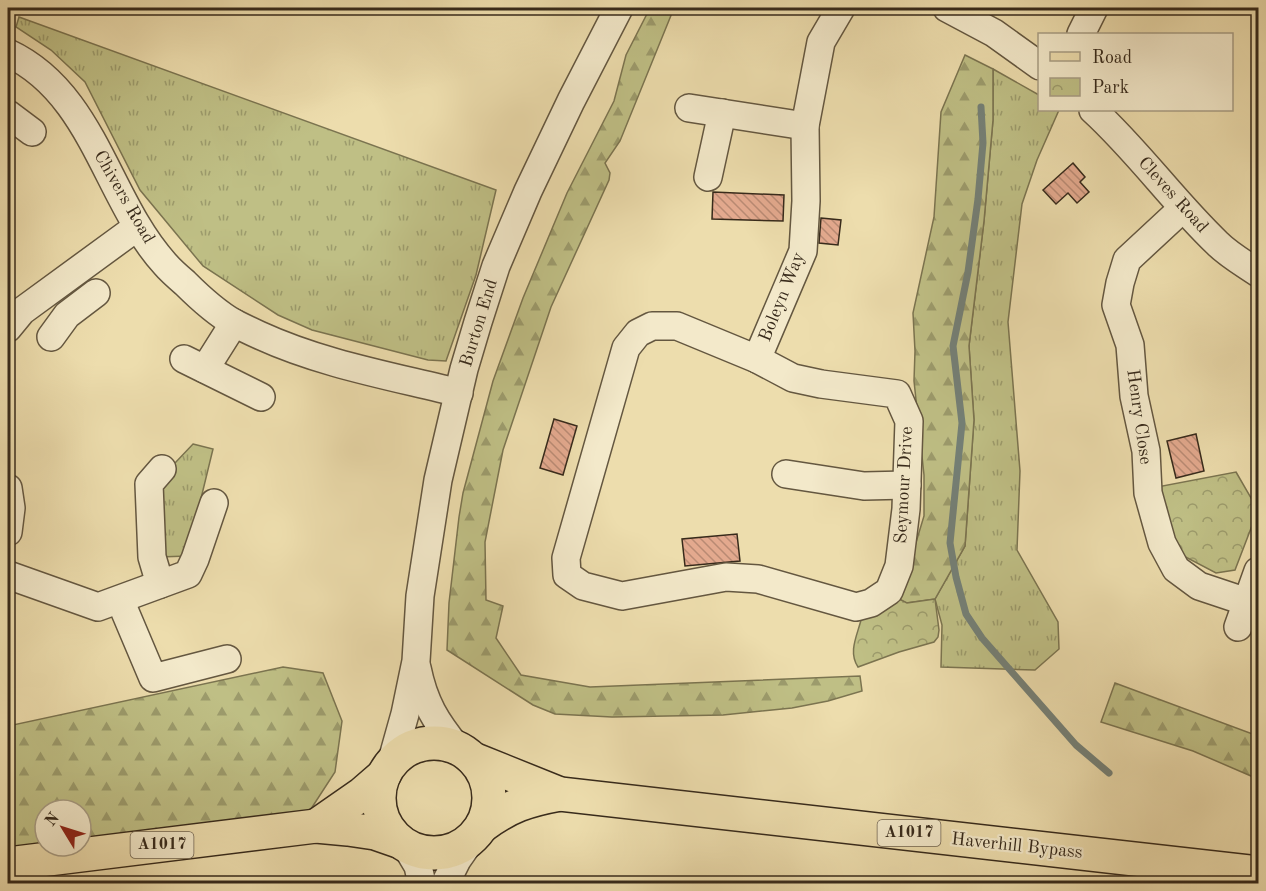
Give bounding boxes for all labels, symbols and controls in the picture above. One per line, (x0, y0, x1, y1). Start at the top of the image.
legend (1038, 33, 1233, 111)
text: Road (1092, 49, 1132, 67)
text: Park (1092, 79, 1129, 97)
street label: Chivers Road (90, 147, 158, 247)
street label: Cleves Road (1134, 154, 1212, 236)
street label: Boleyn Way (756, 249, 808, 344)
street label: Burton End (457, 277, 501, 369)
street label: Henry Close (1123, 368, 1155, 466)
street label: Seymour Drive (892, 426, 916, 544)
north arrow (33, 798, 93, 858)
text: N (43, 810, 63, 830)
road number: A1017 (878, 820, 940, 846)
street label: Haverhill Bypass (950, 830, 1084, 862)
road number: A1017 (130, 832, 194, 858)

